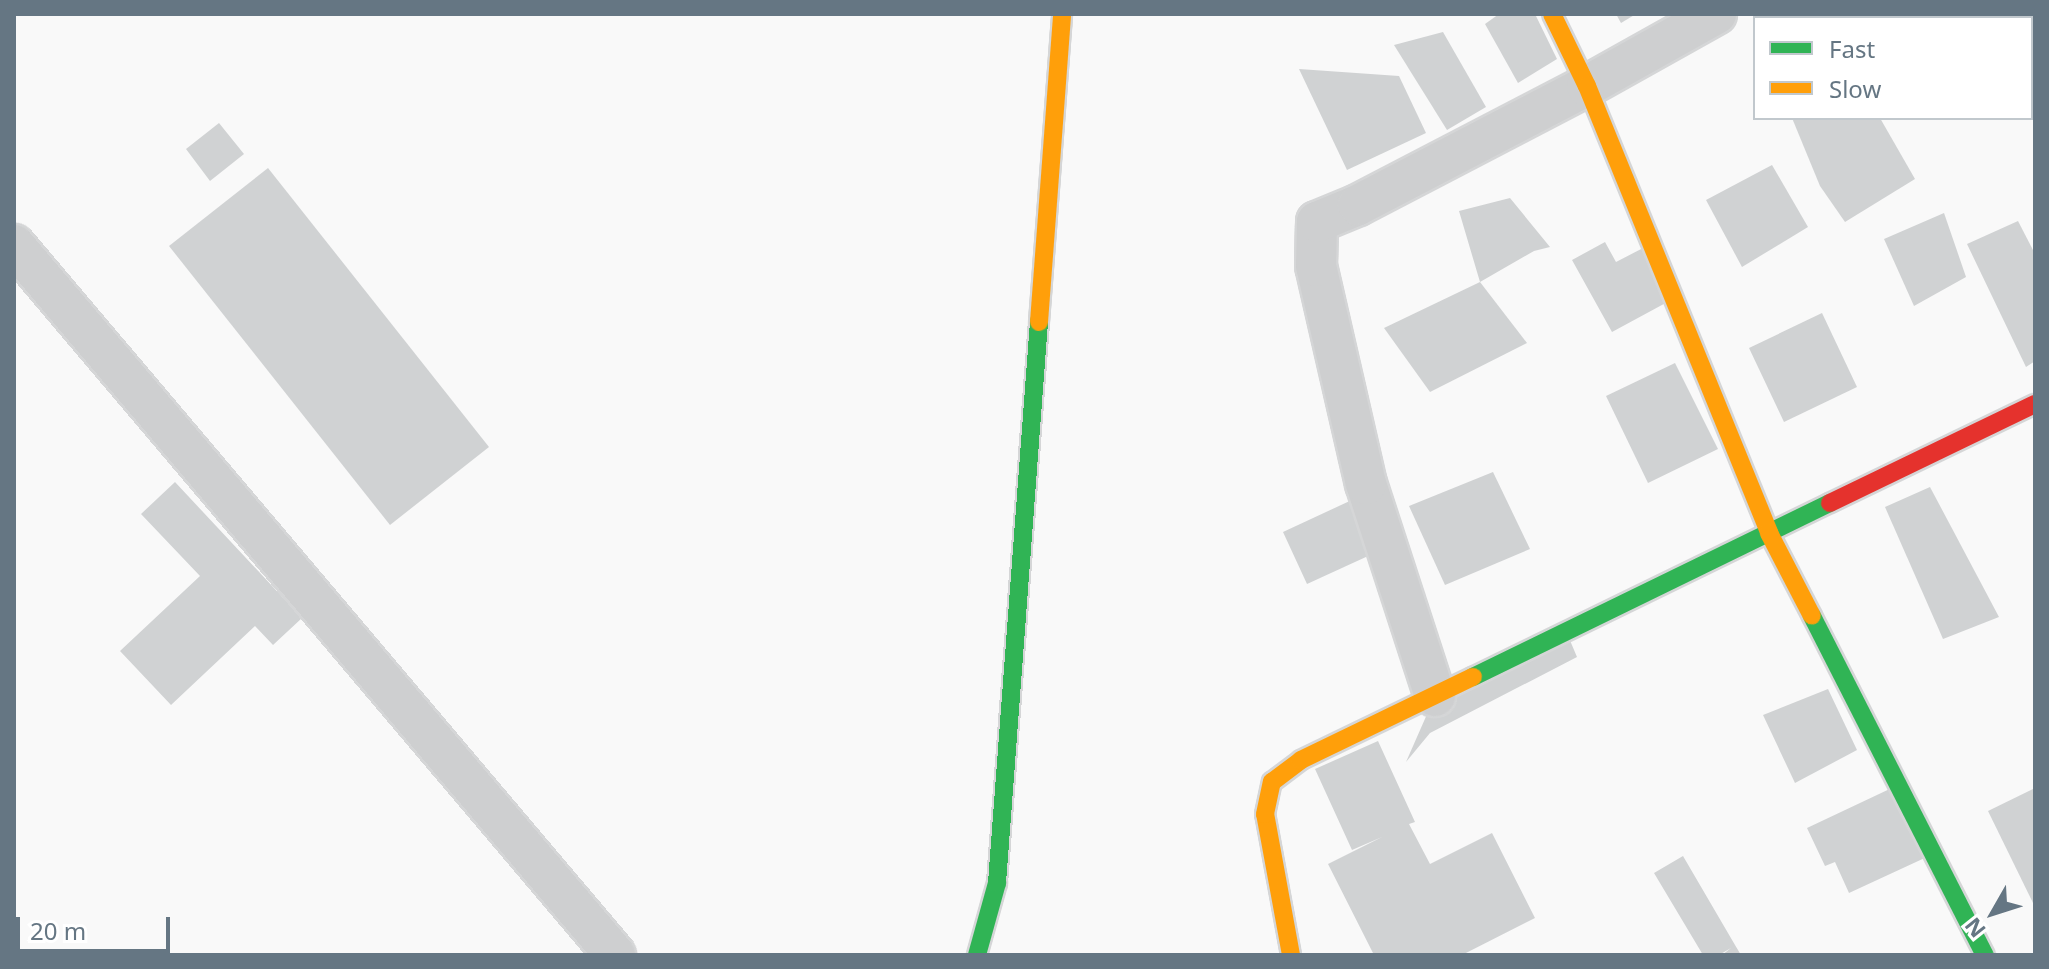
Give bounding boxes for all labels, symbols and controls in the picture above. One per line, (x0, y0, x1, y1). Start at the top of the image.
legend (1753, 16, 2033, 120)
text: Fast (1829, 32, 1875, 65)
text: Slow (1829, 72, 1881, 105)
north arrow (1953, 873, 2033, 953)
scale bar (20, 901, 174, 951)
text: N (1957, 912, 1992, 945)
text: 20 m (30, 914, 86, 947)

